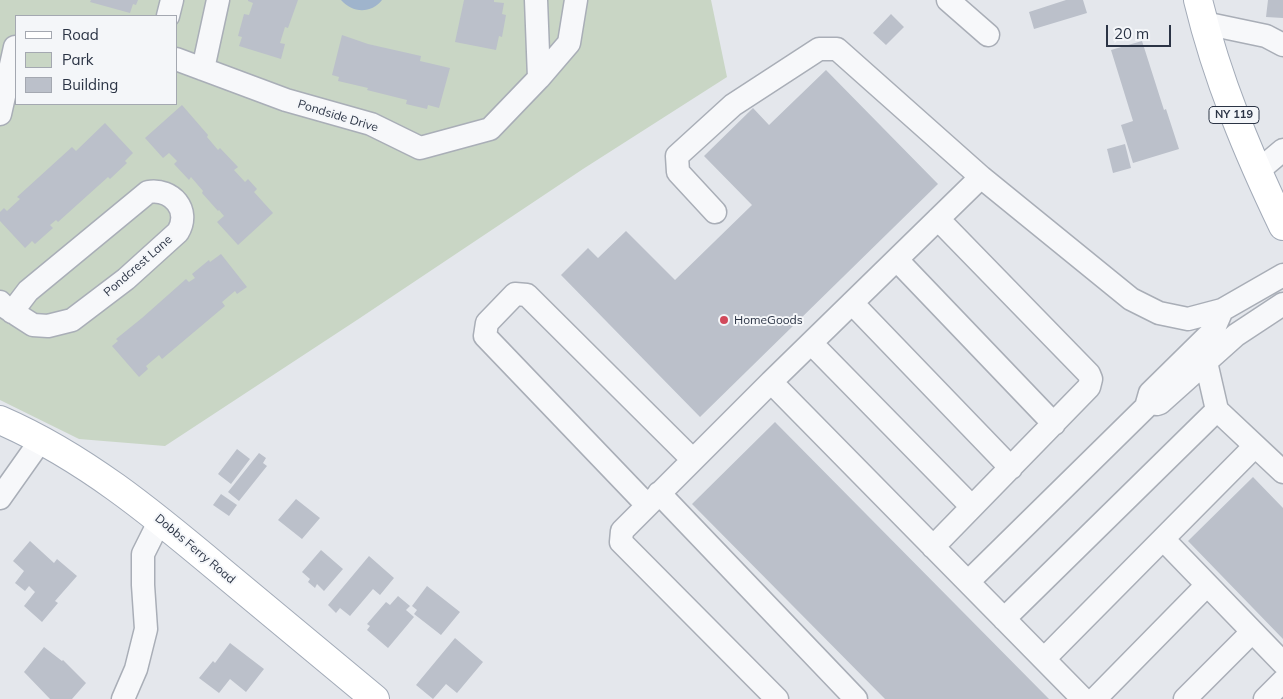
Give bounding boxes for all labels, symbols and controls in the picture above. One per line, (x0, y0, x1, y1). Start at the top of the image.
legend (15, 15, 178, 105)
scale bar (1108, 15, 1173, 47)
text: 20 m (1114, 24, 1149, 43)
text: Road (62, 25, 99, 44)
text: Park (62, 50, 94, 69)
text: Building (62, 75, 118, 94)
street label: Pondside Drive (296, 97, 380, 135)
road number: NY 119 (1209, 106, 1259, 124)
street label: Pondcrest Lane (101, 232, 175, 300)
place label: HomeGoods (734, 313, 803, 327)
marker: HomeGoods (718, 314, 730, 326)
street label: Dobbs Ferry Road (152, 511, 238, 587)

